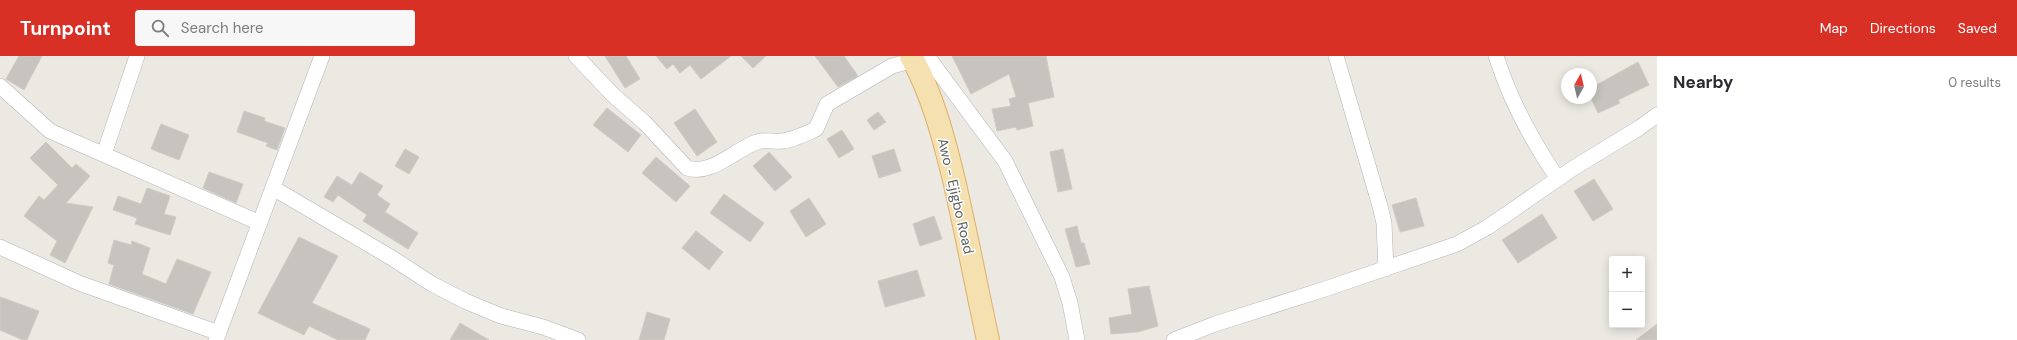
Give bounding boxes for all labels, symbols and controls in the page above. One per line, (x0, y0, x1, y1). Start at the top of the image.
search box (135, 10, 415, 46)
text: Turnpoint (20, 16, 111, 41)
icon: search (149, 17, 171, 39)
text: Search here (181, 18, 264, 38)
text: Map (1820, 19, 1848, 37)
text: Directions (1870, 19, 1936, 37)
text: Saved (1958, 19, 1997, 37)
north arrow (1561, 68, 1597, 104)
text: Nearby (1673, 71, 1733, 93)
text: 0 results (1948, 74, 2001, 91)
street label: Awo - Ejigbo Road (934, 136, 978, 256)
map controls (1609, 256, 1645, 328)
button: + (1609, 256, 1645, 292)
button: − (1609, 292, 1645, 328)

